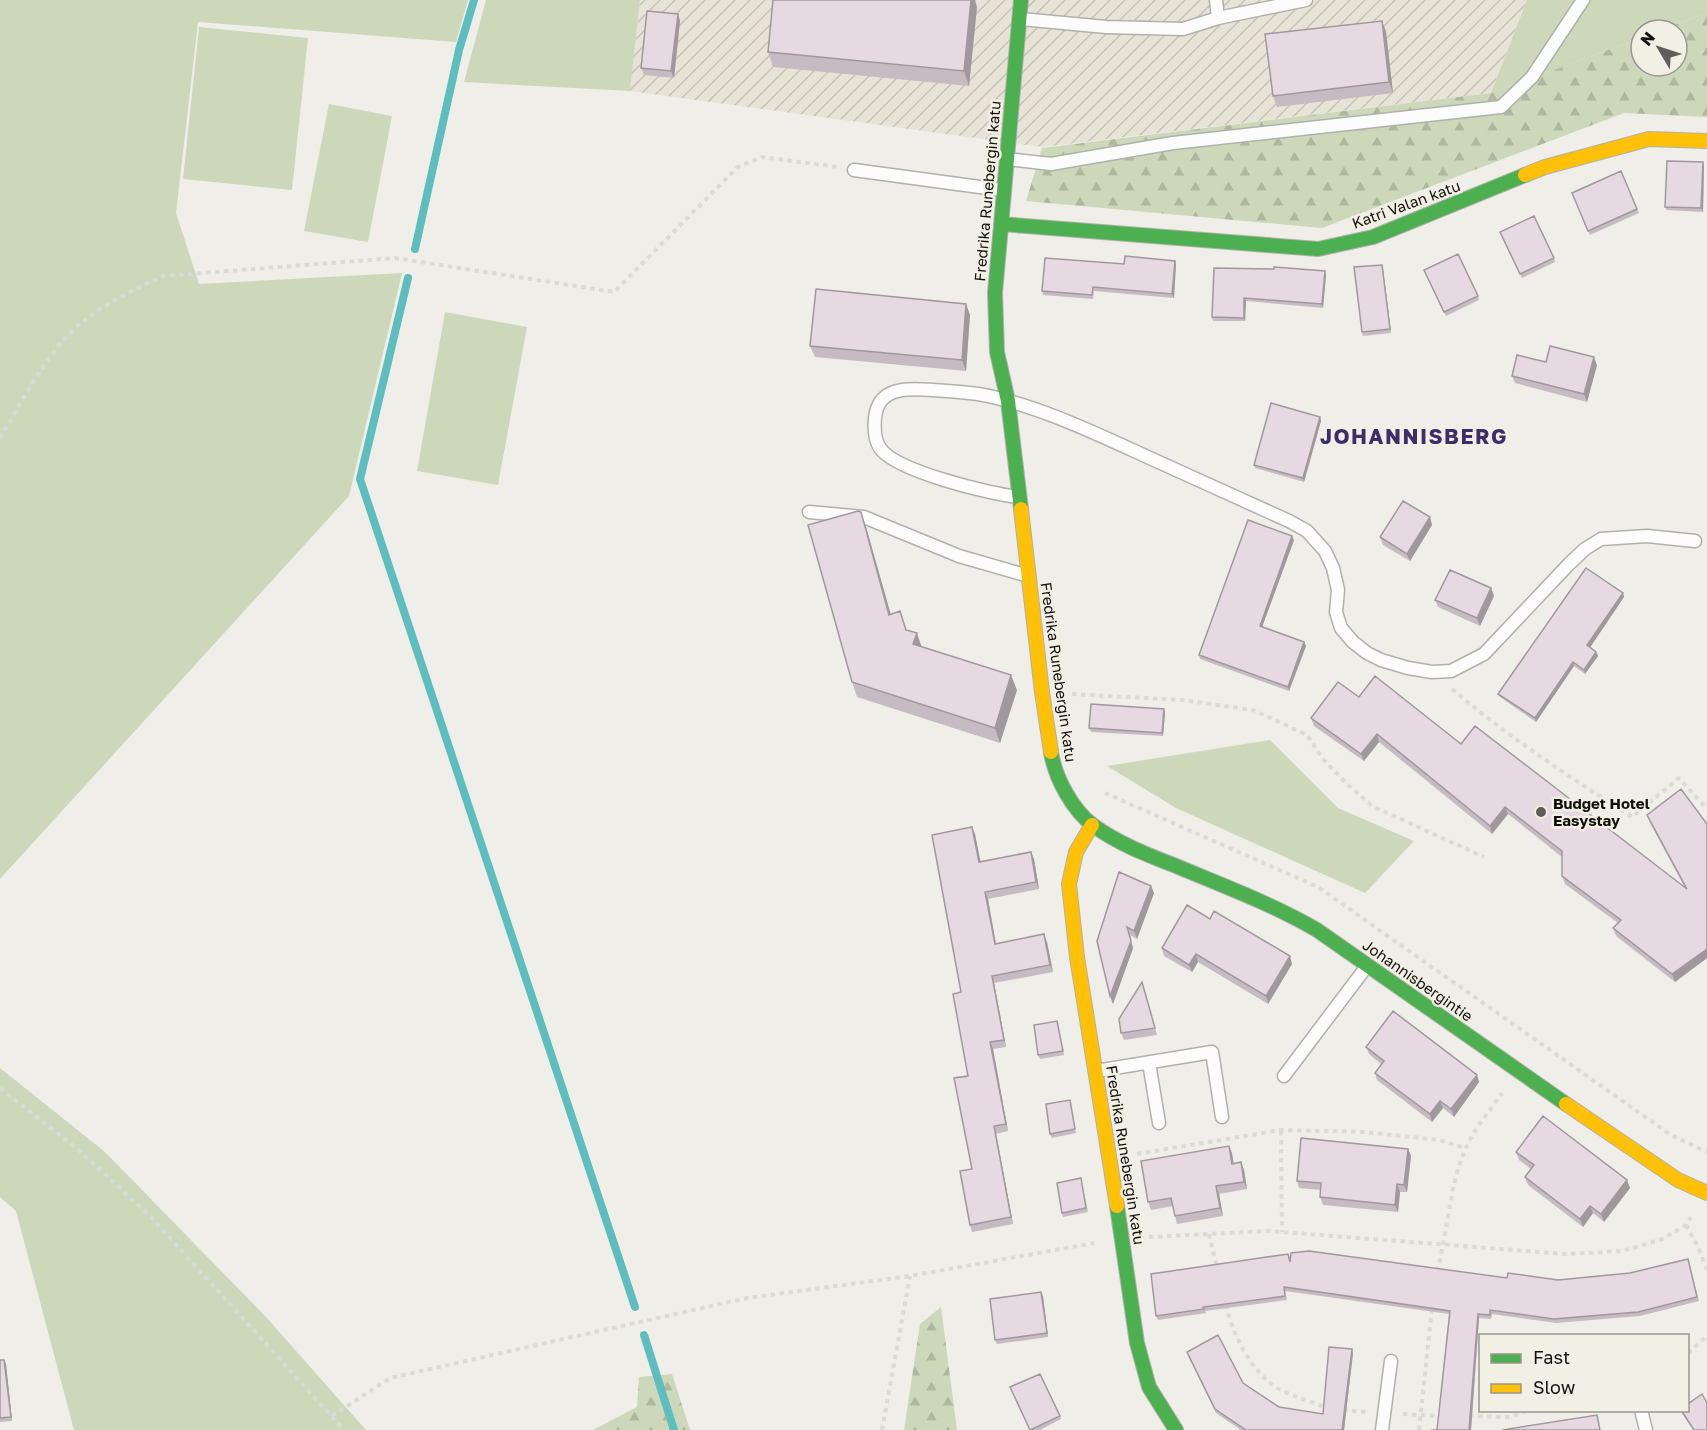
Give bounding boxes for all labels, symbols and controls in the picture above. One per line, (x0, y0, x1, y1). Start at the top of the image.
north arrow (1629, 18, 1689, 78)
text: N (1636, 28, 1659, 50)
street label: Fredrika Runebergin katu (970, 100, 1004, 282)
street label: Katri Valan katu (1349, 176, 1463, 232)
district label: JOHANNISBERG (1320, 423, 1508, 449)
street label: Fredrika Runebergin katu (1037, 581, 1081, 763)
place label: Budget Hotel Easystay (1553, 794, 1650, 829)
marker: Budget Hotel Easystay (1534, 805, 1548, 819)
street label: Johannisbergintie (1360, 935, 1477, 1025)
street label: Fredrika Runebergin katu (1103, 1064, 1149, 1246)
legend (1479, 1334, 1689, 1412)
text: Fast (1533, 1346, 1570, 1368)
text: Slow (1533, 1376, 1576, 1398)

